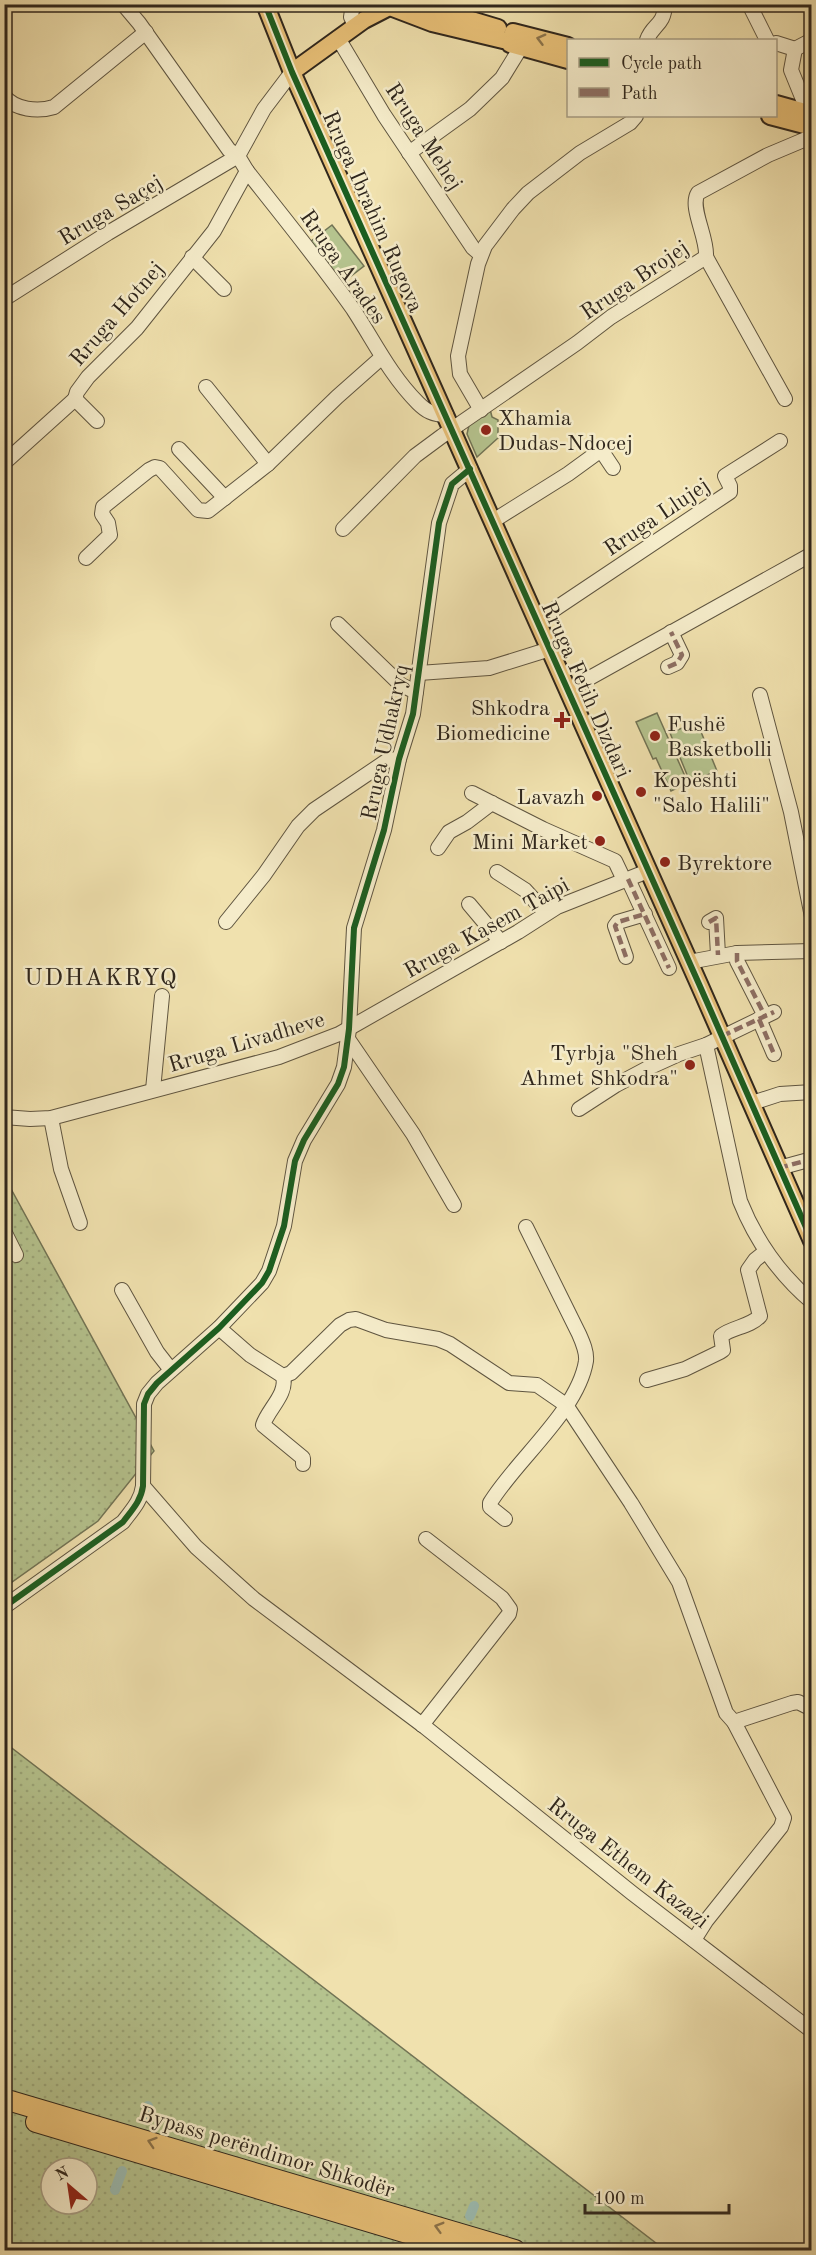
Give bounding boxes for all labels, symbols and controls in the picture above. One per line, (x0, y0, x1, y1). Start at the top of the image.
one-way arrow (536, 34, 547, 46)
legend (567, 39, 777, 117)
text: Cycle path (621, 55, 702, 73)
street label: Rruga Mehej (381, 79, 466, 195)
text: Path (621, 85, 658, 103)
street label: Rruga Ibrahim Rugova (318, 108, 427, 316)
street label: Rruga Saçej (55, 171, 167, 250)
street label: Rruga Arades (295, 206, 390, 328)
street label: Rruga Brojej (577, 237, 693, 325)
street label: Rruga Hotnej (66, 258, 169, 371)
place label: Xhamia Dudas-Ndocej (498, 408, 633, 455)
marker: Xhamia Dudas-Ndocej (479, 423, 493, 437)
street label: Rruga Llujej (600, 474, 714, 561)
street label: Rruga Fetih Dizdari (536, 598, 634, 781)
street label: Rruga Udhakryq (359, 662, 413, 822)
place label: Shkodra Biomedicine (435, 698, 550, 745)
marker: Shkodra Biomedicine (555, 713, 569, 727)
place label: Fushë Basketbolli (667, 714, 772, 761)
marker: Fushë Basketbolli (648, 729, 662, 743)
place label: Kopështi "Salo Halili" (653, 770, 770, 817)
marker: Kopështi "Salo Halili" (634, 785, 648, 799)
place label: Lavazh (517, 787, 585, 809)
marker: Lavazh (590, 789, 604, 803)
place label: Mini Market (472, 832, 588, 854)
marker: Mini Market (593, 834, 607, 848)
place label: Byrektore (677, 853, 772, 875)
marker: Byrektore (658, 855, 672, 869)
street label: Rruga Kasem Taipi (401, 874, 573, 983)
district label: UDHAKRYQ (24, 967, 178, 991)
street label: Rruga Livadheve (166, 1009, 327, 1077)
place label: Tyrbja "Sheh Ahmet Shkodra" (520, 1043, 678, 1090)
marker: Tyrbja "Sheh Ahmet Shkodra" (683, 1058, 697, 1072)
street label: Rruga Ethem Kazazi (543, 1794, 712, 1933)
street label: Bypass perëndimor Shkodër (136, 2103, 397, 2202)
one-way arrow (147, 2137, 158, 2149)
north arrow (39, 2156, 99, 2216)
text: N (53, 2164, 73, 2185)
scale bar (585, 2177, 729, 2215)
text: 100 m (594, 2190, 645, 2208)
one-way arrow (434, 2222, 445, 2234)

